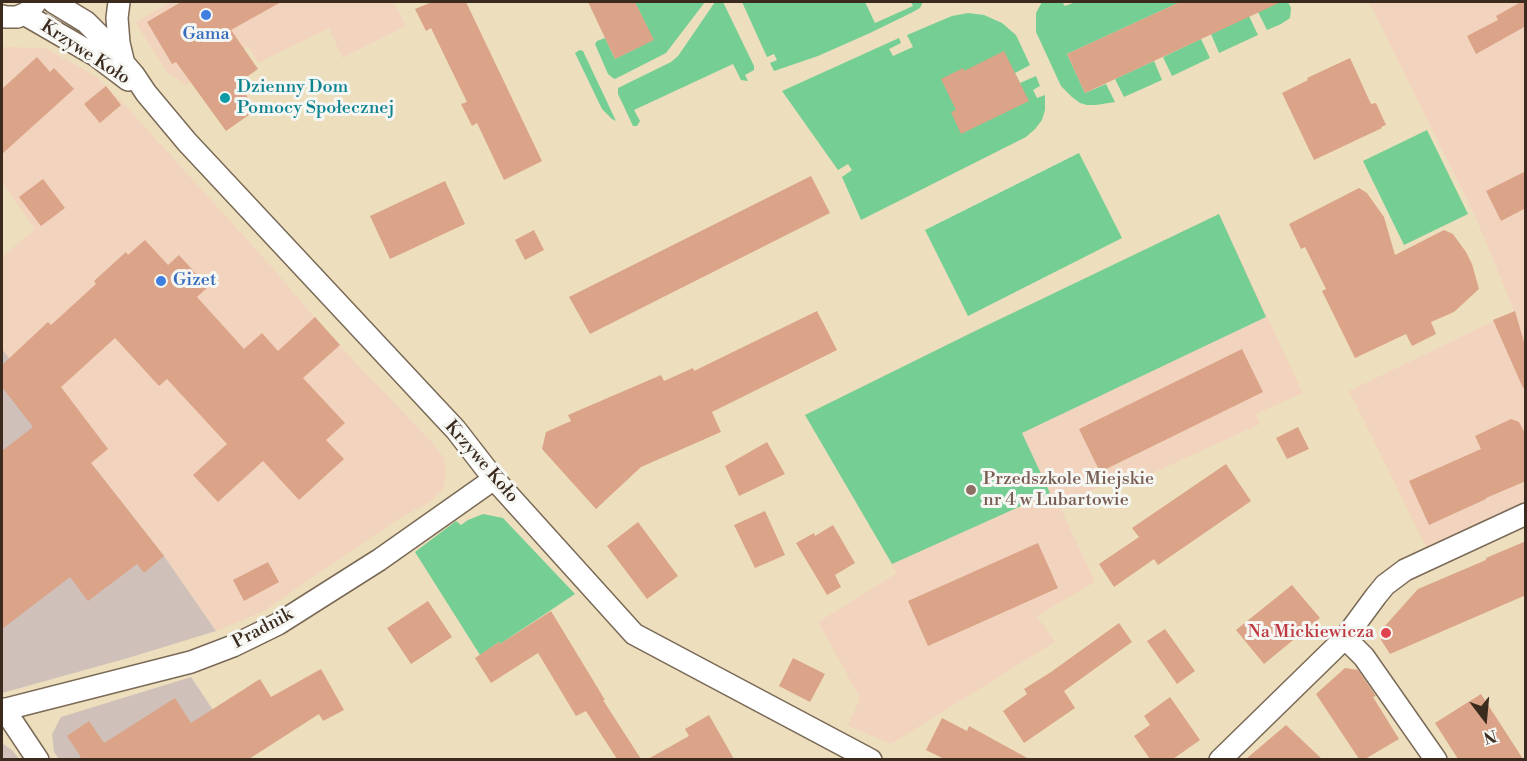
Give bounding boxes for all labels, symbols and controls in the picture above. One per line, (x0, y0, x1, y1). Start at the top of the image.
marker: Gama (199, 8, 213, 22)
street label: Krzywe Koło (36, 16, 134, 90)
place label: Gama (182, 24, 230, 46)
place label: Dzienny Dom Pomocy Społecznej (237, 77, 394, 119)
marker: Dzienny Dom Pomocy Społecznej (218, 91, 232, 105)
place label: Gizet (173, 270, 216, 292)
marker: Gizet (154, 274, 168, 288)
street label: Krzywe Koło (439, 416, 523, 508)
place label: Przedszkole Miejskie nr 4 w Lubartowie (983, 469, 1154, 512)
marker: Przedszkole Miejskie nr 4 w Lubartowie (964, 483, 978, 497)
street label: Pradnik (229, 604, 297, 654)
place label: Na Mickiewicza (1248, 622, 1374, 644)
marker: Na Mickiewicza (1379, 626, 1393, 640)
north arrow (1455, 689, 1515, 749)
text: N (1481, 725, 1499, 748)

